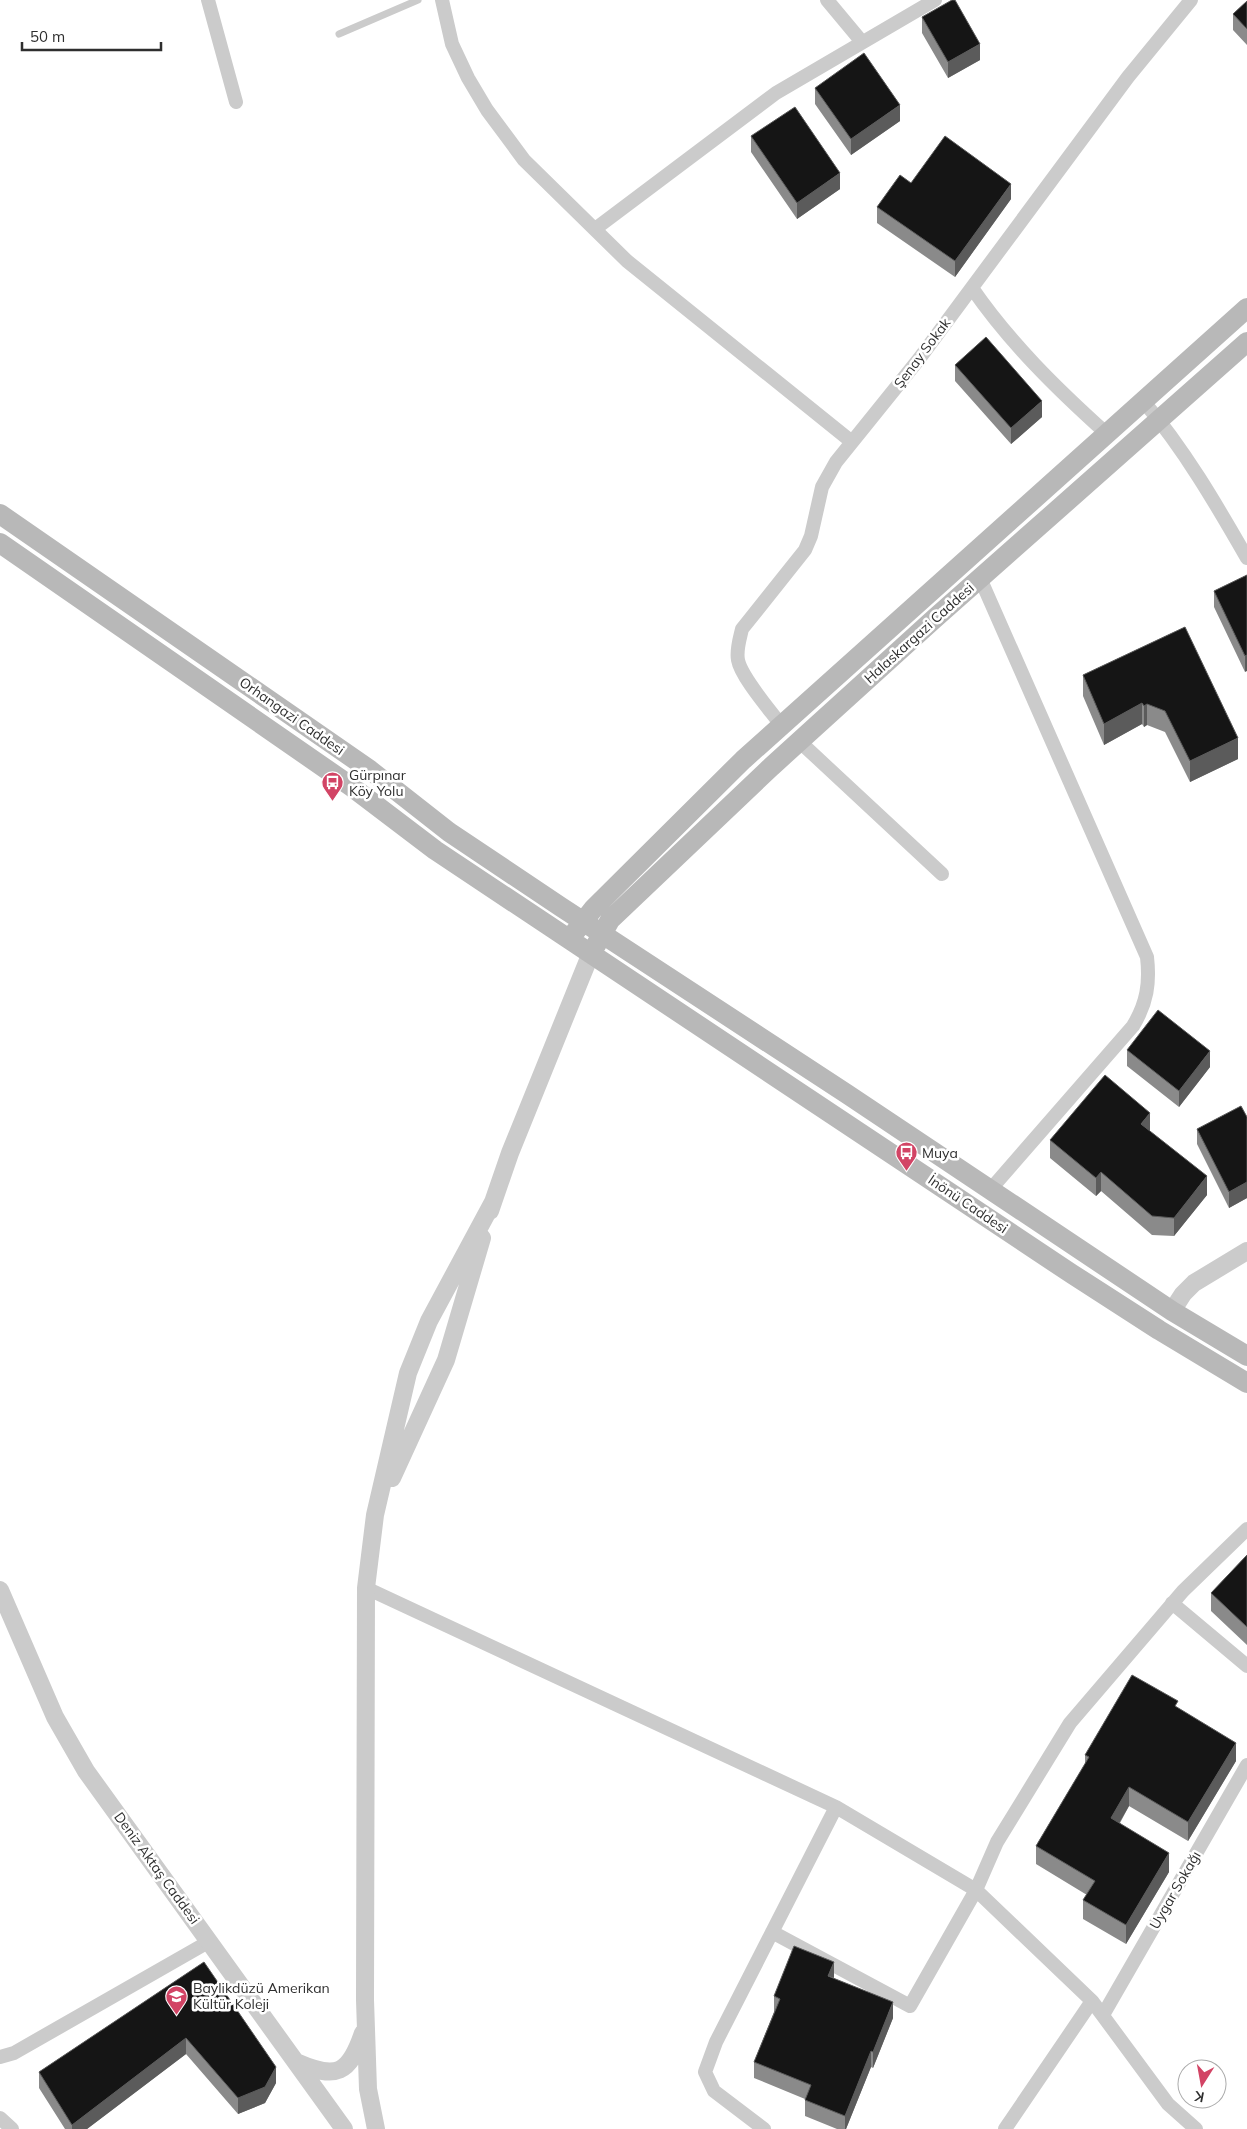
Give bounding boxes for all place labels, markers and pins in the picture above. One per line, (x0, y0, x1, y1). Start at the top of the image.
place label: Gürpınar Köy Yolu (349, 766, 407, 800)
bus stop icon: Gürpınar Köy Yolu (321, 771, 345, 802)
bus stop icon: Muya (894, 1141, 918, 1172)
place label: Muya (922, 1144, 958, 1162)
place label: Baylikdüzü Amerikan Kültür Koleji (193, 1979, 330, 2013)
school or university icon: Baylikdüzü Amerikan Kültür Koleji (165, 1984, 189, 2015)

